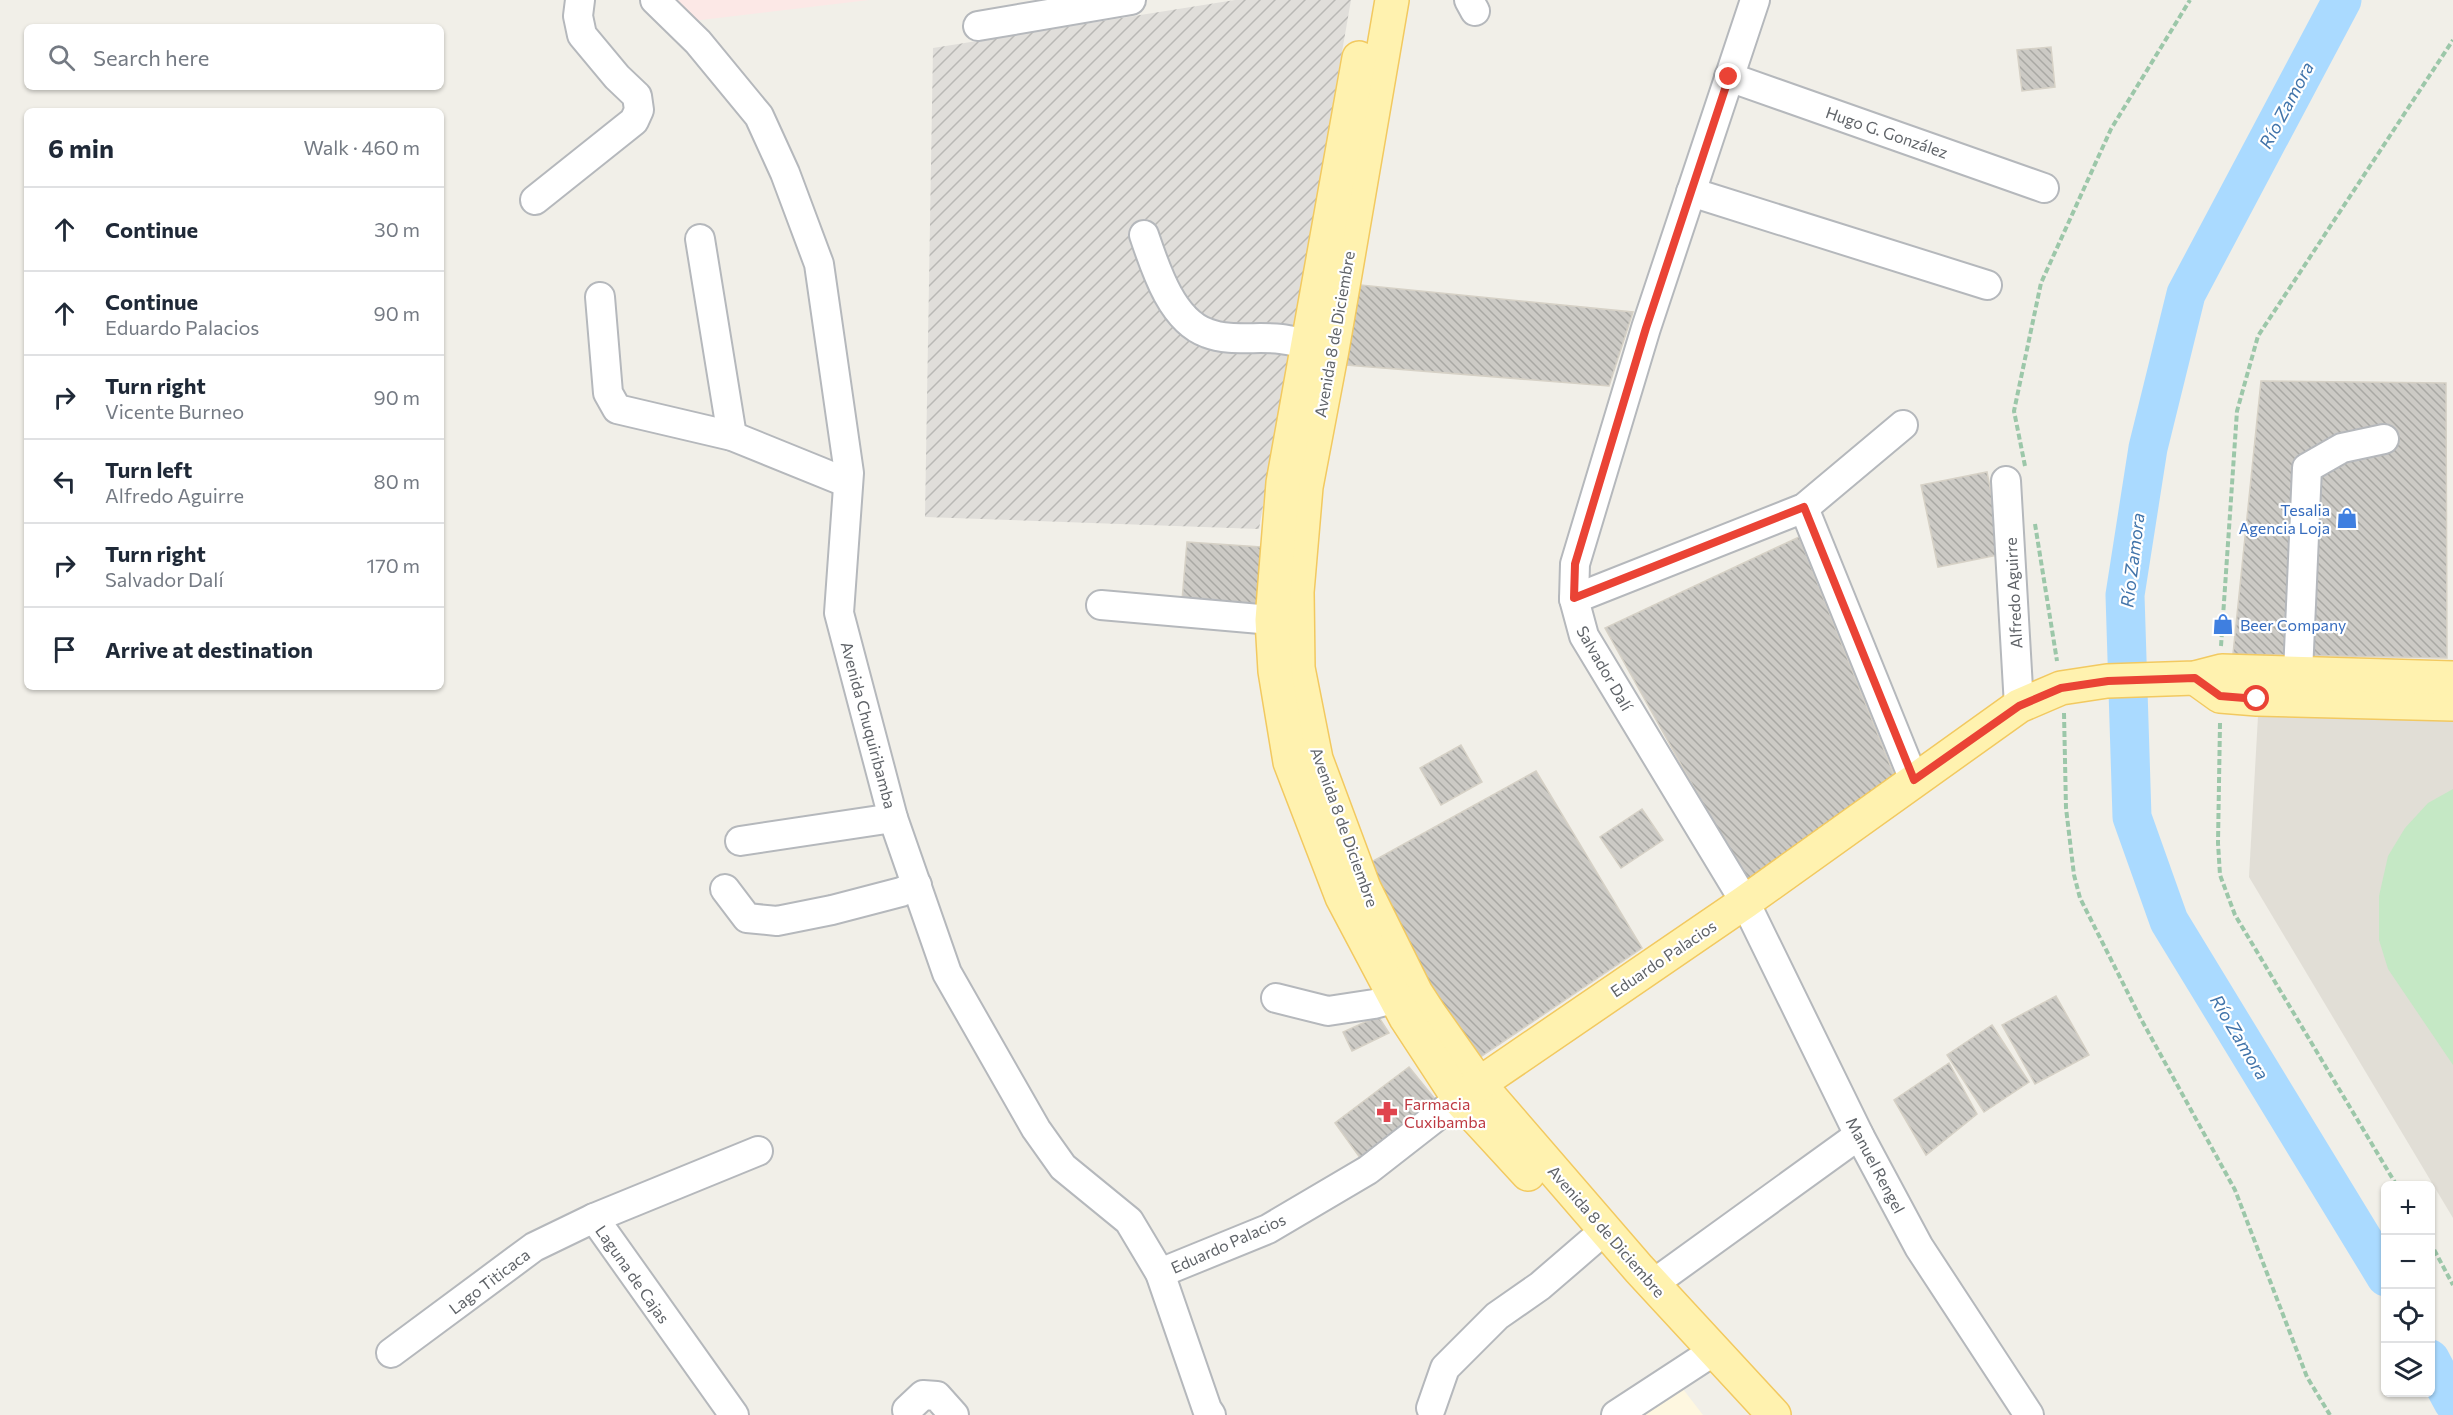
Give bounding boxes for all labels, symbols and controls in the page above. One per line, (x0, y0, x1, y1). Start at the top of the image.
search box (24, 24, 444, 90)
icon: search (45, 41, 78, 74)
text: Search here (93, 44, 209, 71)
water label: Río Zamora (2254, 58, 2318, 152)
route end (1715, 63, 1741, 89)
street label: Hugo G. González (1823, 102, 1951, 162)
text: 6 min (48, 132, 114, 163)
text: Walk · 460 m (303, 135, 420, 159)
icon: ahead (48, 213, 81, 246)
text: Continue (105, 216, 198, 243)
text: 30 m (374, 217, 420, 241)
street label: Avenida 8 de Diciembre (1310, 249, 1358, 419)
text: Continue (105, 288, 198, 315)
icon: ahead (48, 297, 81, 330)
text: 90 m (374, 301, 420, 325)
text: Eduardo Palacios (105, 315, 259, 339)
text: Turn right (105, 372, 206, 399)
icon: right (48, 381, 81, 414)
text: 90 m (374, 385, 420, 409)
text: Vicente Burneo (105, 399, 244, 423)
text: Turn left (105, 456, 192, 483)
icon: left (48, 465, 81, 498)
text: 80 m (374, 469, 420, 493)
text: Alfredo Aguirre (105, 483, 244, 507)
place label: Tesalia Agencia Loja (2239, 500, 2330, 537)
shop icon: Tesalia Agencia Loja (2335, 506, 2359, 530)
water label: Río Zamora (2115, 511, 2149, 609)
street label: Alfredo Aguirre (2001, 537, 2025, 649)
text: Turn right (105, 540, 206, 567)
icon: right (48, 549, 81, 582)
text: 170 m (367, 553, 420, 577)
text: Salvador Dalí (105, 567, 224, 591)
shop icon: Beer Company (2211, 612, 2235, 636)
place label: Beer Company (2240, 615, 2346, 634)
street label: Salvador Dalí (1573, 622, 1637, 715)
icon: arrive (48, 633, 81, 666)
text: Arrive at destination (105, 636, 313, 663)
street label: Avenida Chuquiribamba (838, 639, 900, 811)
route start (2243, 685, 2269, 711)
street label: Avenida 8 de Diciembre (1307, 745, 1383, 909)
street label: Eduardo Palacios (1606, 916, 1720, 1000)
water label: Río Zamora (2206, 990, 2274, 1084)
place label: Farmacia Cuxibamba (1404, 1094, 1486, 1131)
pharmacy icon: Farmacia Cuxibamba (1375, 1100, 1399, 1124)
street label: Manuel Rengel (1843, 1114, 1909, 1216)
street label: Avenida 8 de Diciembre (1545, 1161, 1669, 1301)
map controls (2381, 1181, 2435, 1397)
button: + (2381, 1181, 2435, 1235)
street label: Eduardo Palacios (1168, 1209, 1288, 1277)
street label: Laguna de Cajas (592, 1221, 674, 1327)
button: − (2381, 1235, 2435, 1289)
street label: Lago Titicaca (445, 1244, 533, 1318)
button: locate (2381, 1289, 2435, 1343)
button: layers (2381, 1343, 2435, 1397)

